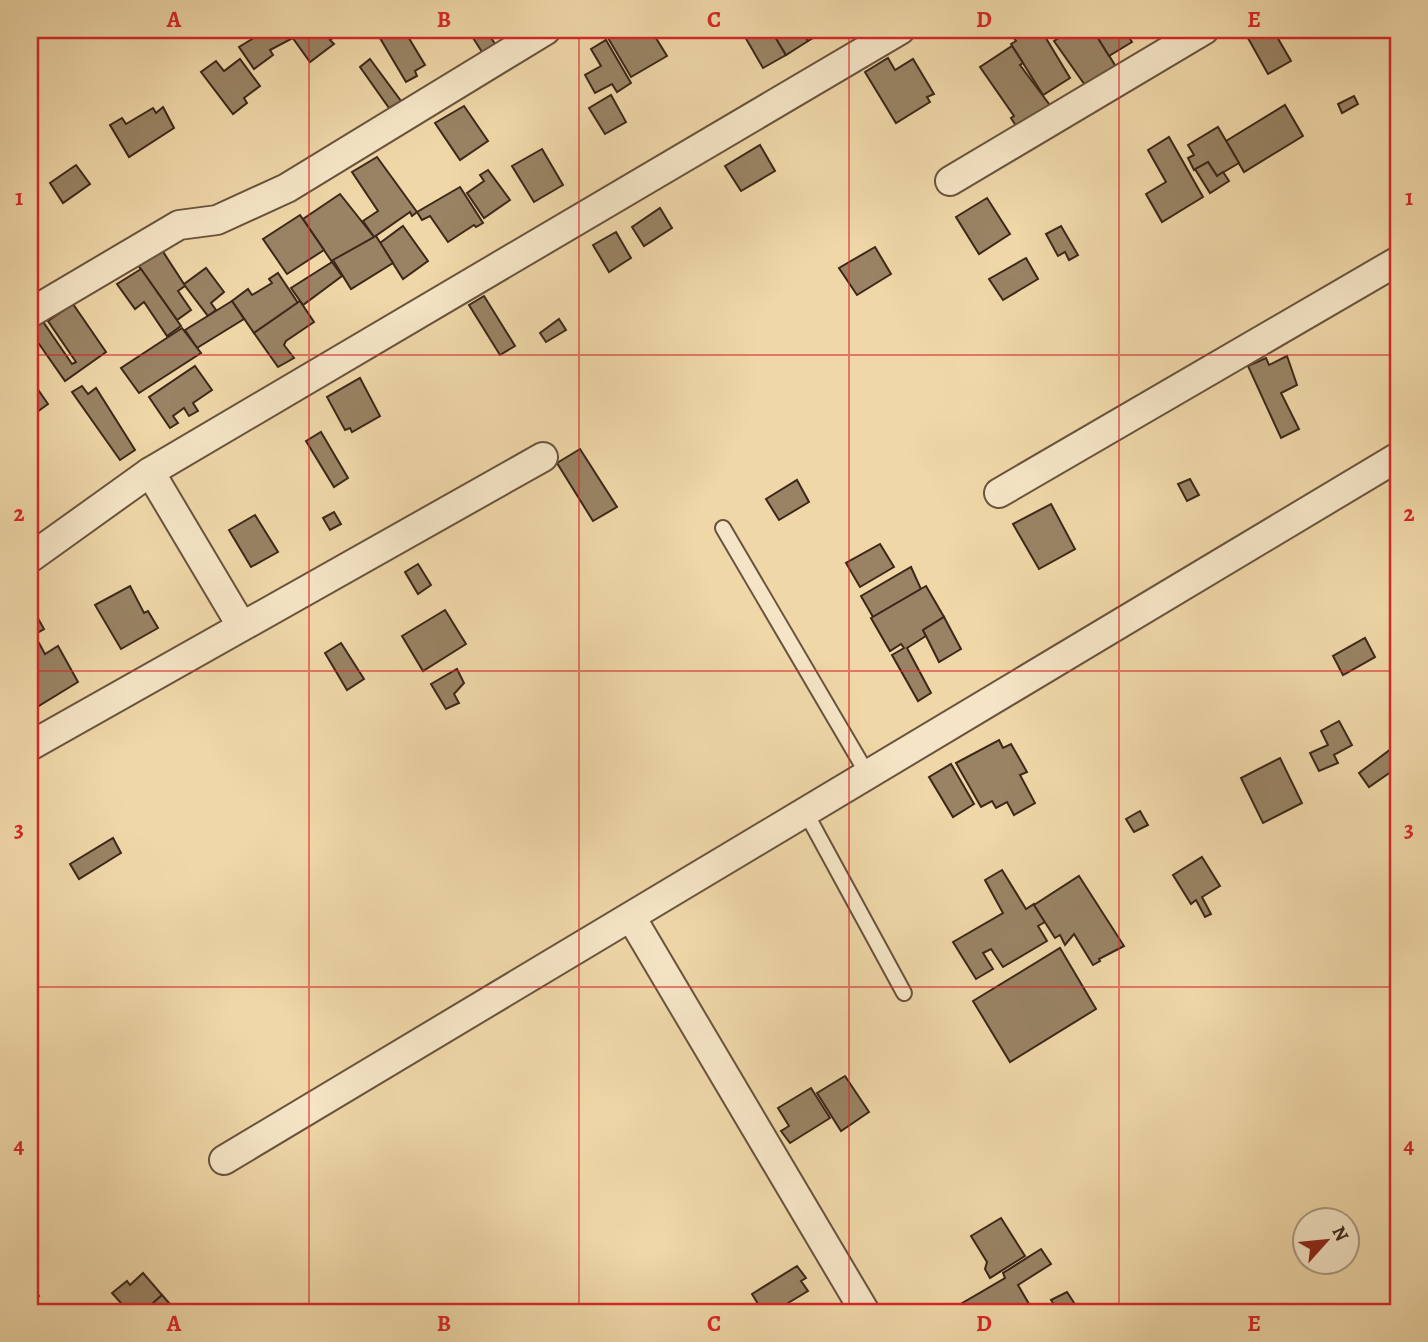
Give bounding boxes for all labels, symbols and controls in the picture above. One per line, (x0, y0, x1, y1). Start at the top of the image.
text: A (166, 4, 182, 35)
text: B (437, 4, 451, 35)
text: C (707, 4, 721, 35)
text: D (976, 4, 992, 35)
text: E (1247, 4, 1261, 35)
text: 1 (15, 182, 23, 213)
text: 1 (1405, 182, 1413, 213)
text: 2 (13, 498, 25, 529)
text: 2 (1403, 498, 1415, 529)
text: 3 (14, 814, 24, 845)
text: 3 (1404, 814, 1414, 845)
text: 4 (14, 1130, 25, 1161)
text: 4 (1404, 1130, 1415, 1161)
north arrow (1292, 1206, 1362, 1276)
text: N (1326, 1222, 1355, 1246)
text: A (166, 1308, 182, 1339)
text: B (437, 1308, 451, 1339)
text: C (707, 1308, 721, 1339)
text: D (976, 1308, 992, 1339)
text: E (1247, 1308, 1261, 1339)

